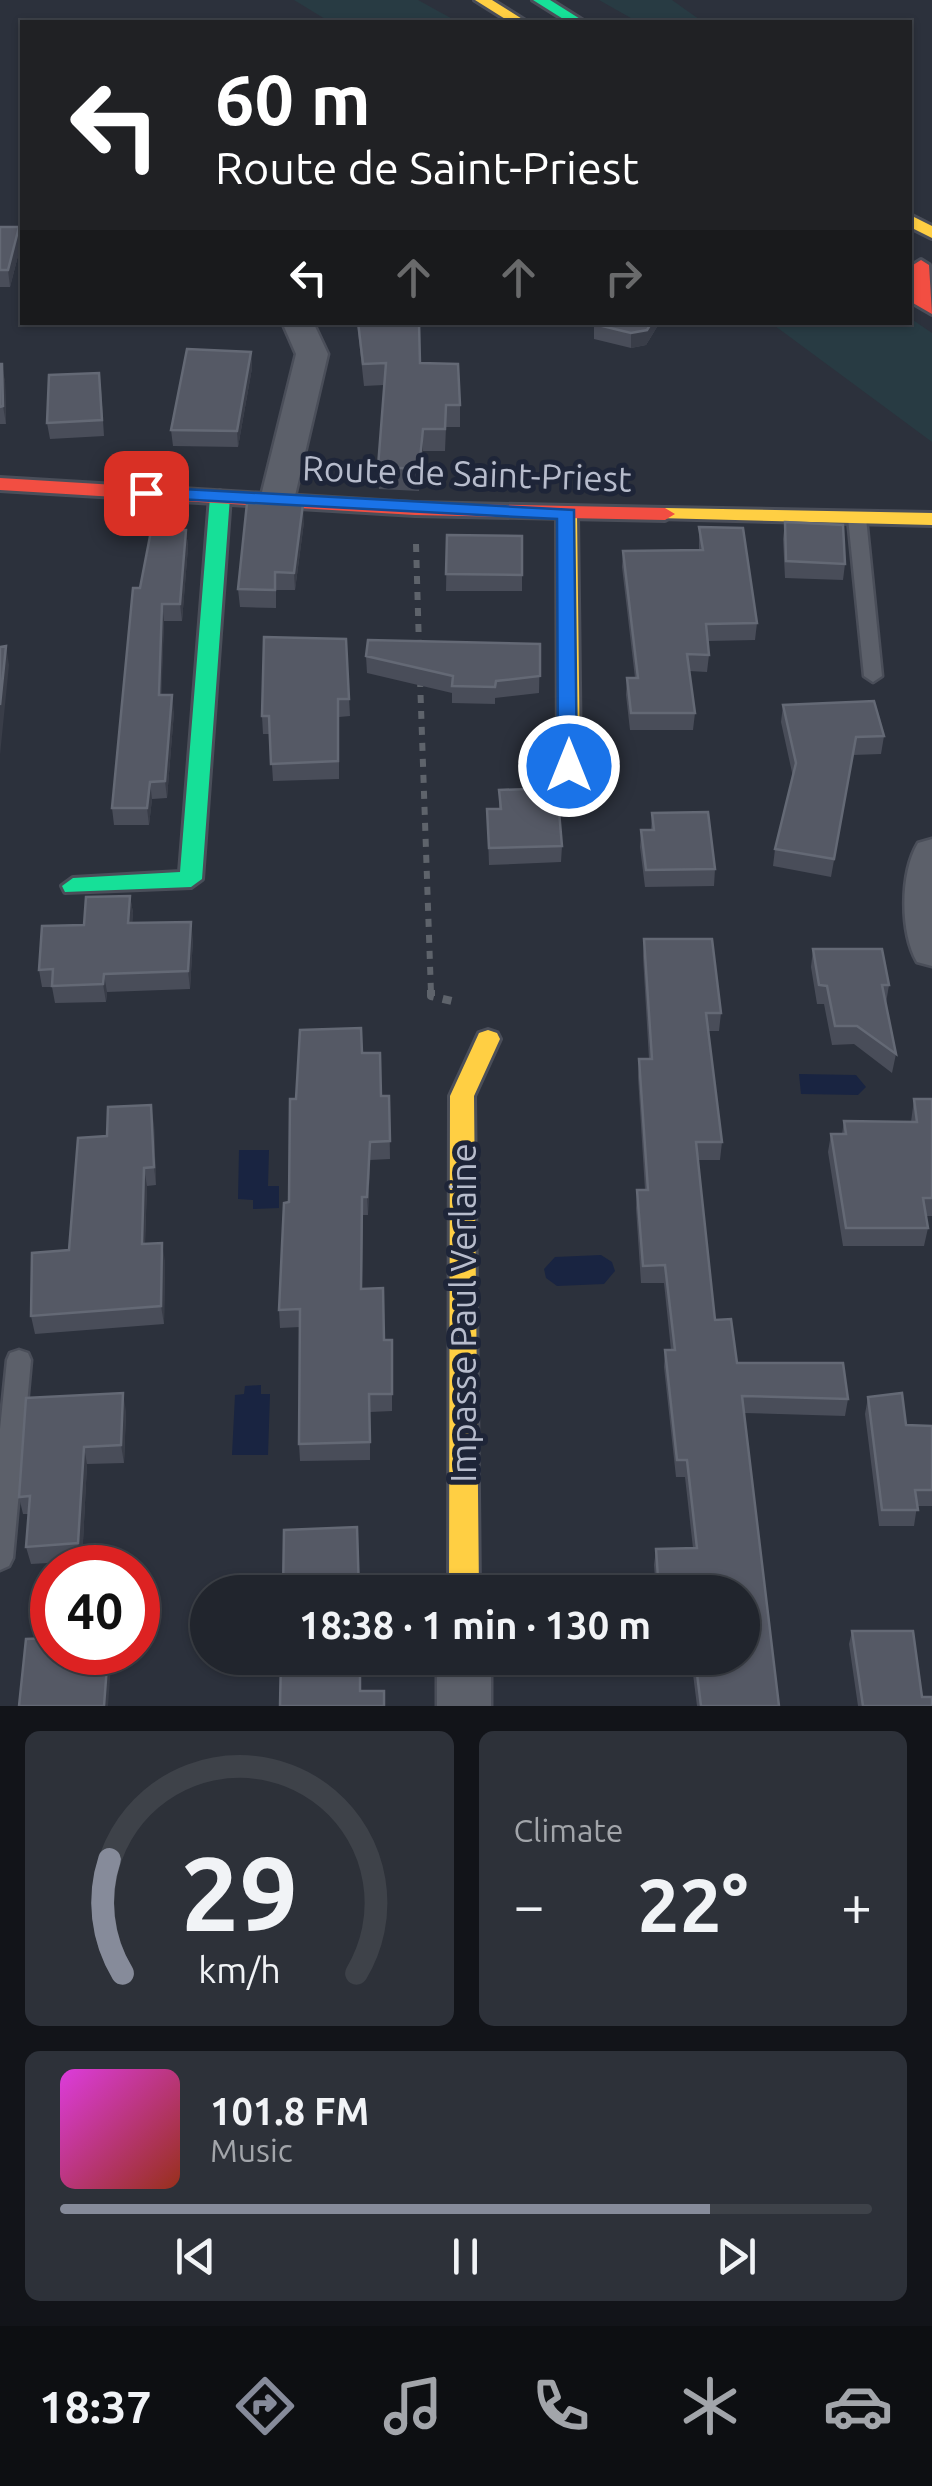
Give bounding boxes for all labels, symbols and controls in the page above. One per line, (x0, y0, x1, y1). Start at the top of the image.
icon: left (50, 60, 180, 190)
text: 60 m (215, 60, 371, 138)
text: Route de Saint-Priest (215, 142, 639, 193)
icon: left (281, 250, 336, 305)
icon: ahead (386, 250, 441, 305)
icon: ahead (491, 250, 546, 305)
icon: right (596, 250, 651, 305)
street label: Route de Saint-Priest (301, 447, 633, 499)
pin (104, 451, 189, 536)
icon: arrive (119, 466, 174, 521)
position arrow (517, 714, 621, 818)
street label: Impasse Paul Verlaine (443, 1143, 483, 1483)
speed limit sign: 40 (30, 1545, 160, 1675)
text: 18:38 · 1 min · 130 m (299, 1604, 651, 1646)
text: Climate (514, 1812, 624, 1848)
text: 29 (181, 1834, 298, 1951)
text: 22° (637, 1862, 748, 1946)
text: − (514, 1874, 545, 1935)
text: + (841, 1874, 872, 1935)
text: km/h (198, 1950, 281, 1990)
text: 101.8 FM (210, 2090, 369, 2132)
text: Music (210, 2132, 293, 2168)
icon: previous (168, 2229, 223, 2284)
icon: pause (438, 2229, 493, 2284)
icon: next (709, 2229, 764, 2284)
icon: directions (230, 2371, 300, 2441)
icon: music (378, 2371, 448, 2441)
icon: phone (526, 2371, 596, 2441)
icon: climate (675, 2371, 745, 2441)
icon: car (823, 2371, 893, 2441)
text: 18:37 (39, 2381, 152, 2432)

